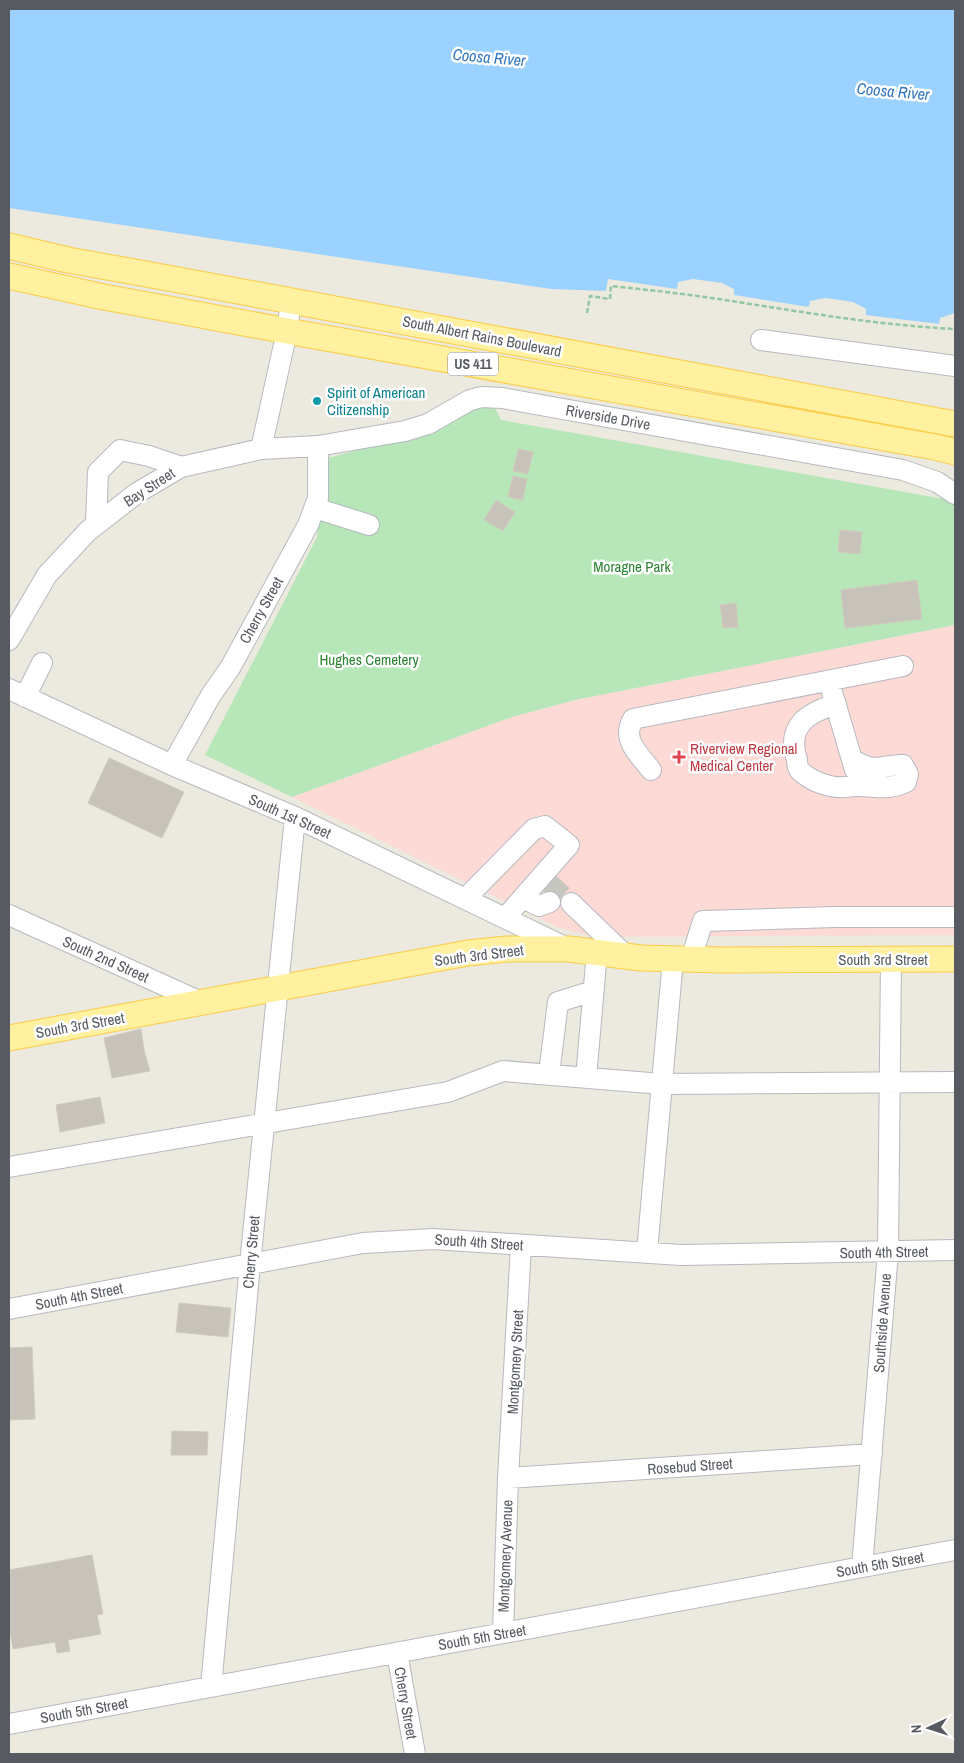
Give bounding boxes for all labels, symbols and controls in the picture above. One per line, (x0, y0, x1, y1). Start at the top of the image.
water label: Coosa River (452, 43, 527, 71)
water label: Coosa River (856, 77, 931, 105)
street label: South Albert Rains Boulevard (401, 310, 563, 362)
road number: US 411 (448, 352, 498, 376)
place label: Spirit of American Citizenship (327, 382, 425, 420)
marker: Spirit of American Citizenship (311, 395, 323, 407)
street label: Riverside Drive (564, 399, 652, 435)
street label: Bay Street (119, 462, 179, 511)
park label: Moragne Park (593, 556, 671, 577)
street label: Cherry Street (234, 572, 288, 647)
park label: Hughes Cemetery (319, 649, 419, 670)
place label: Riverview Regional Medical Center (690, 738, 797, 776)
marker: Riverview Regional Medical Center (672, 750, 686, 764)
street label: South 1st Street (245, 788, 335, 844)
street label: South 2nd Street (60, 931, 153, 988)
street label: South 3rd Street (433, 939, 525, 971)
street label: South 3rd Street (838, 949, 928, 970)
street label: South 3rd Street (34, 1007, 126, 1043)
street label: Cherry Street (237, 1214, 265, 1289)
street label: South 4th Street (434, 1228, 525, 1256)
street label: South 4th Street (839, 1241, 929, 1263)
street label: Southside Avenue (868, 1272, 896, 1373)
street label: South 4th Street (33, 1277, 125, 1315)
street label: Montgomery Street (502, 1309, 528, 1415)
street label: Rosebud Street (647, 1453, 734, 1479)
street label: Montgomery Avenue (493, 1499, 517, 1613)
street label: South 5th Street (834, 1546, 926, 1582)
street label: South 5th Street (436, 1619, 528, 1655)
street label: Cherry Street (389, 1665, 423, 1741)
street label: South 5th Street (38, 1692, 130, 1728)
north arrow (904, 1703, 954, 1753)
text: N (907, 1724, 925, 1734)

